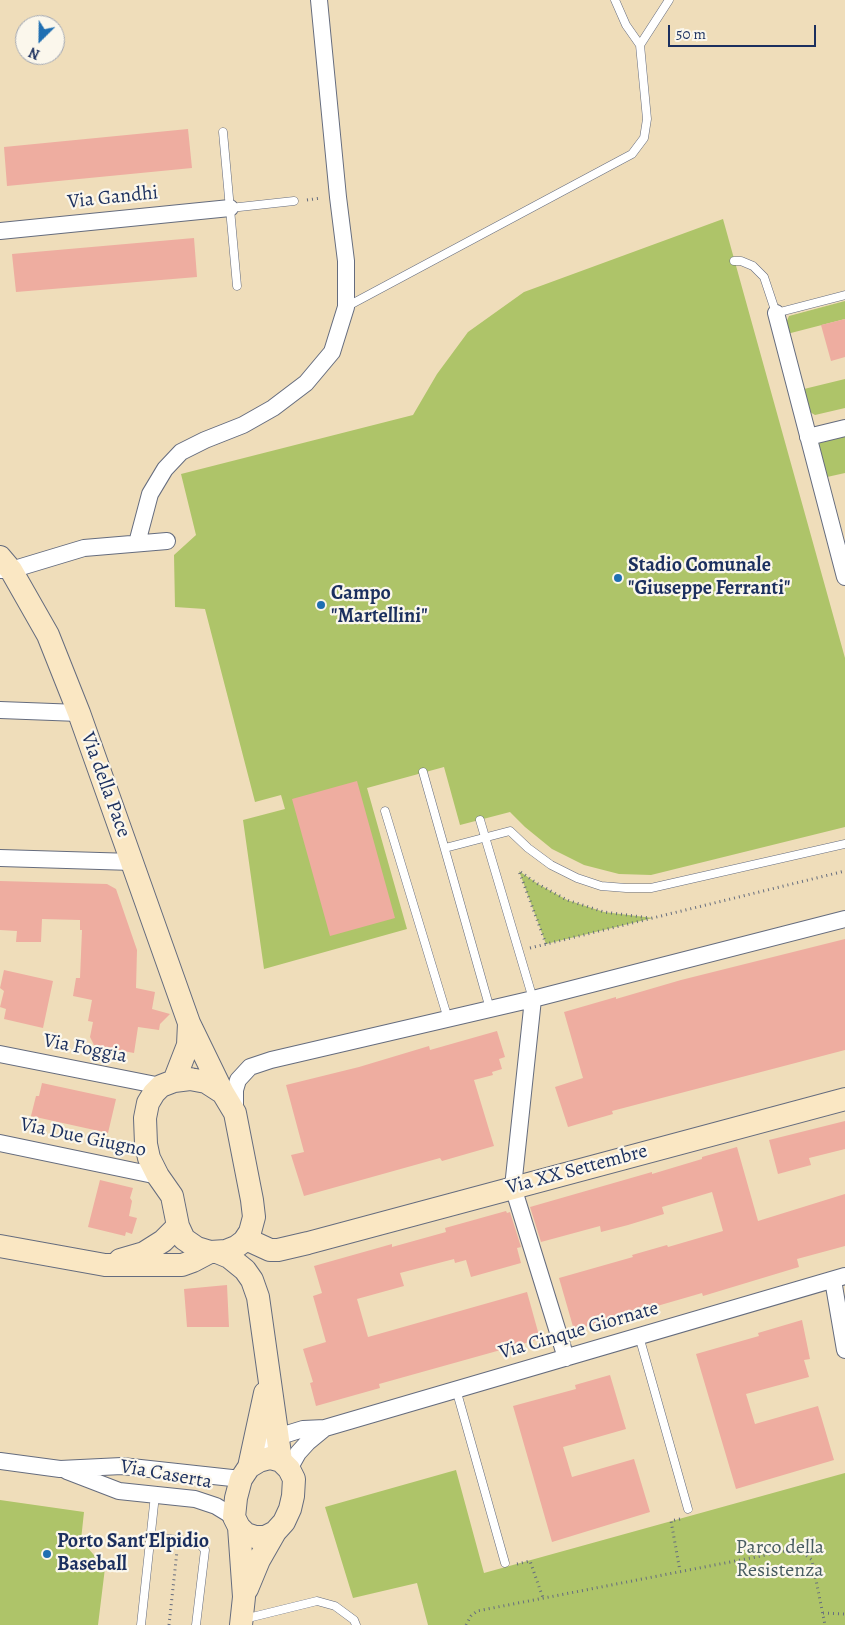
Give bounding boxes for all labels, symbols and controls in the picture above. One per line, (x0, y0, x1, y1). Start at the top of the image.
north arrow (15, 15, 65, 65)
scale bar (670, 15, 818, 47)
text: 50 m (676, 24, 706, 44)
text: N (26, 43, 43, 64)
street label: Via Gandhi (67, 181, 159, 215)
place label: Stadio Comunale "Giuseppe Ferranti" (628, 554, 790, 601)
marker: Stadio Comunale "Giuseppe Ferranti" (612, 572, 624, 584)
place label: Campo "Martellini" (331, 582, 428, 629)
marker: Campo "Martellini" (315, 599, 327, 611)
street label: Via della Pace (75, 729, 135, 841)
street label: Via Foggia (41, 1029, 129, 1069)
street label: Via Due Giugno (18, 1113, 148, 1163)
street label: Via XX Settembre (504, 1140, 650, 1200)
street label: Via Cinque Giornate (496, 1297, 662, 1365)
street label: Via Caserta (118, 1455, 214, 1495)
place label: Porto Sant'Elpidio Baseball (57, 1530, 209, 1577)
park label: Parco della Resistenza (736, 1536, 824, 1583)
marker: Porto Sant'Elpidio Baseball (41, 1548, 53, 1560)

